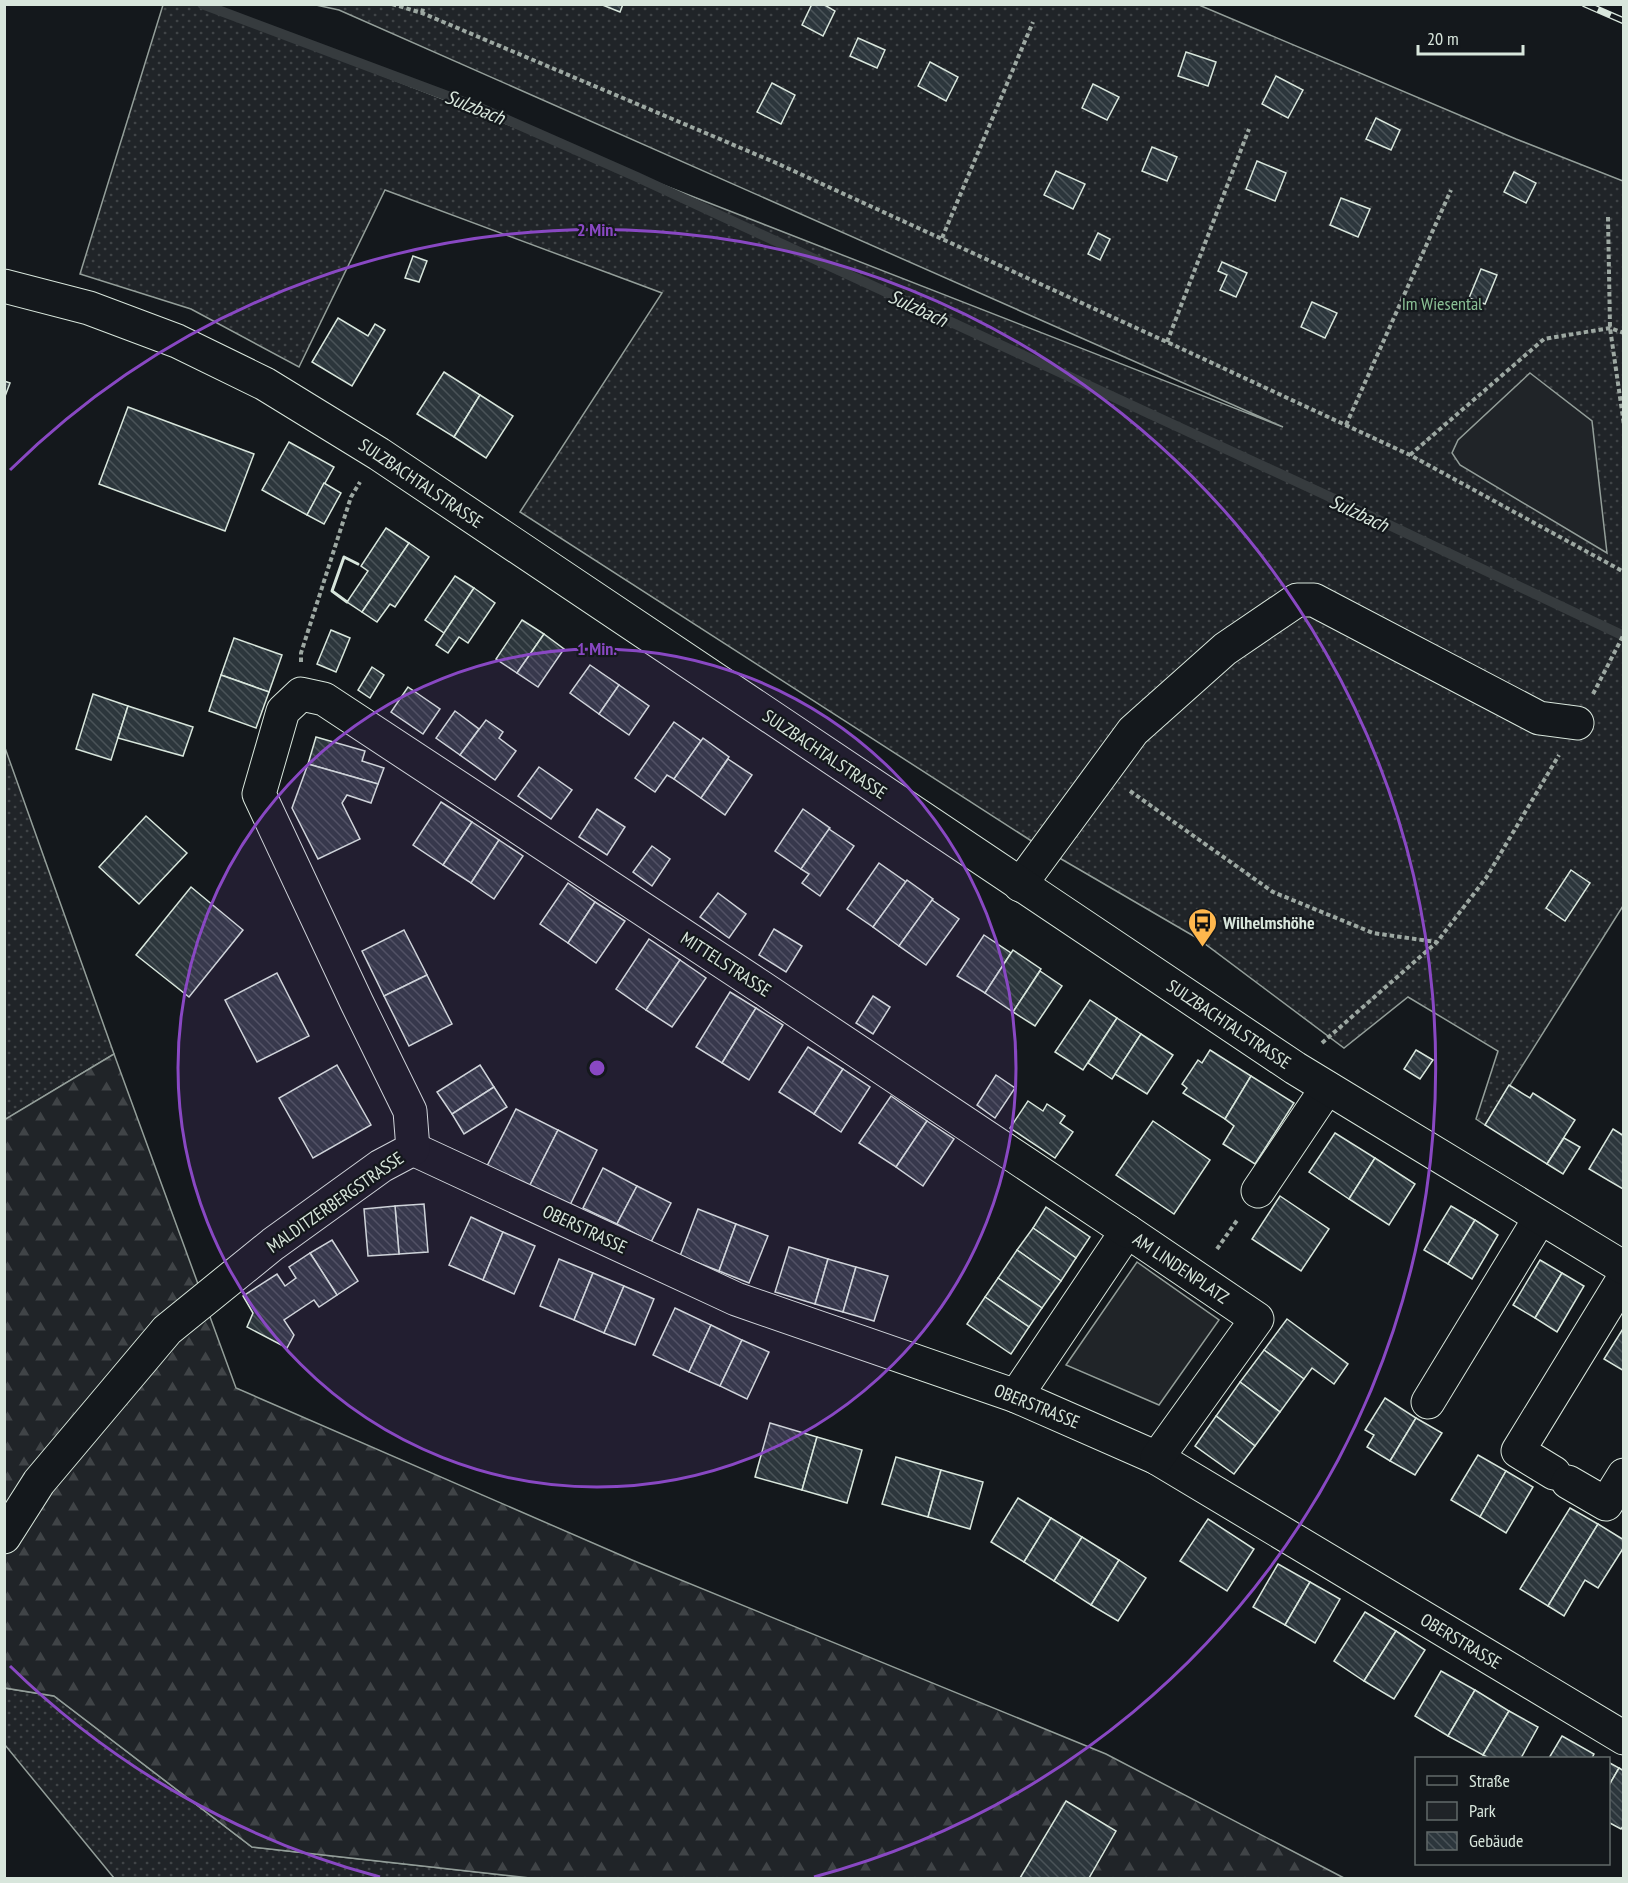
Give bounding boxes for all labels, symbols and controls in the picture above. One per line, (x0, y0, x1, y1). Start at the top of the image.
scale bar (1418, 18, 1523, 56)
text: 20 m (1427, 27, 1459, 50)
water label: Sulzbach (442, 83, 510, 131)
text: 2 Min. (577, 218, 617, 241)
water label: Sulzbach (885, 283, 953, 333)
park label: Im Wiesental (1402, 292, 1483, 315)
street label: SULZBACHTALSTRASSE (355, 433, 487, 533)
water label: Sulzbach (1326, 488, 1394, 538)
text: 1 Min. (577, 637, 617, 660)
street label: SULZBACHTALSTRASSE (759, 704, 891, 804)
bus stop icon: Wilhelmshöhe (1186, 906, 1218, 948)
place label: Wilhelmshöhe (1222, 911, 1315, 934)
street label: MITTELSTRASSE (677, 926, 775, 1002)
street label: SULZBACHTALSTRASSE (1163, 974, 1295, 1074)
centre of rings (587, 1058, 607, 1078)
street label: MALDITZERBERGSTRASSE (262, 1146, 408, 1258)
street label: OBERSTRASSE (539, 1199, 631, 1259)
street label: AM LINDENPLATZ (1129, 1228, 1233, 1309)
street label: OBERSTRASSE (991, 1378, 1083, 1434)
street label: OBERSTRASSE (1416, 1608, 1506, 1674)
legend (1415, 1757, 1610, 1865)
text: Straße (1469, 1769, 1510, 1792)
text: Park (1469, 1799, 1496, 1822)
text: Gebäude (1469, 1829, 1523, 1852)

